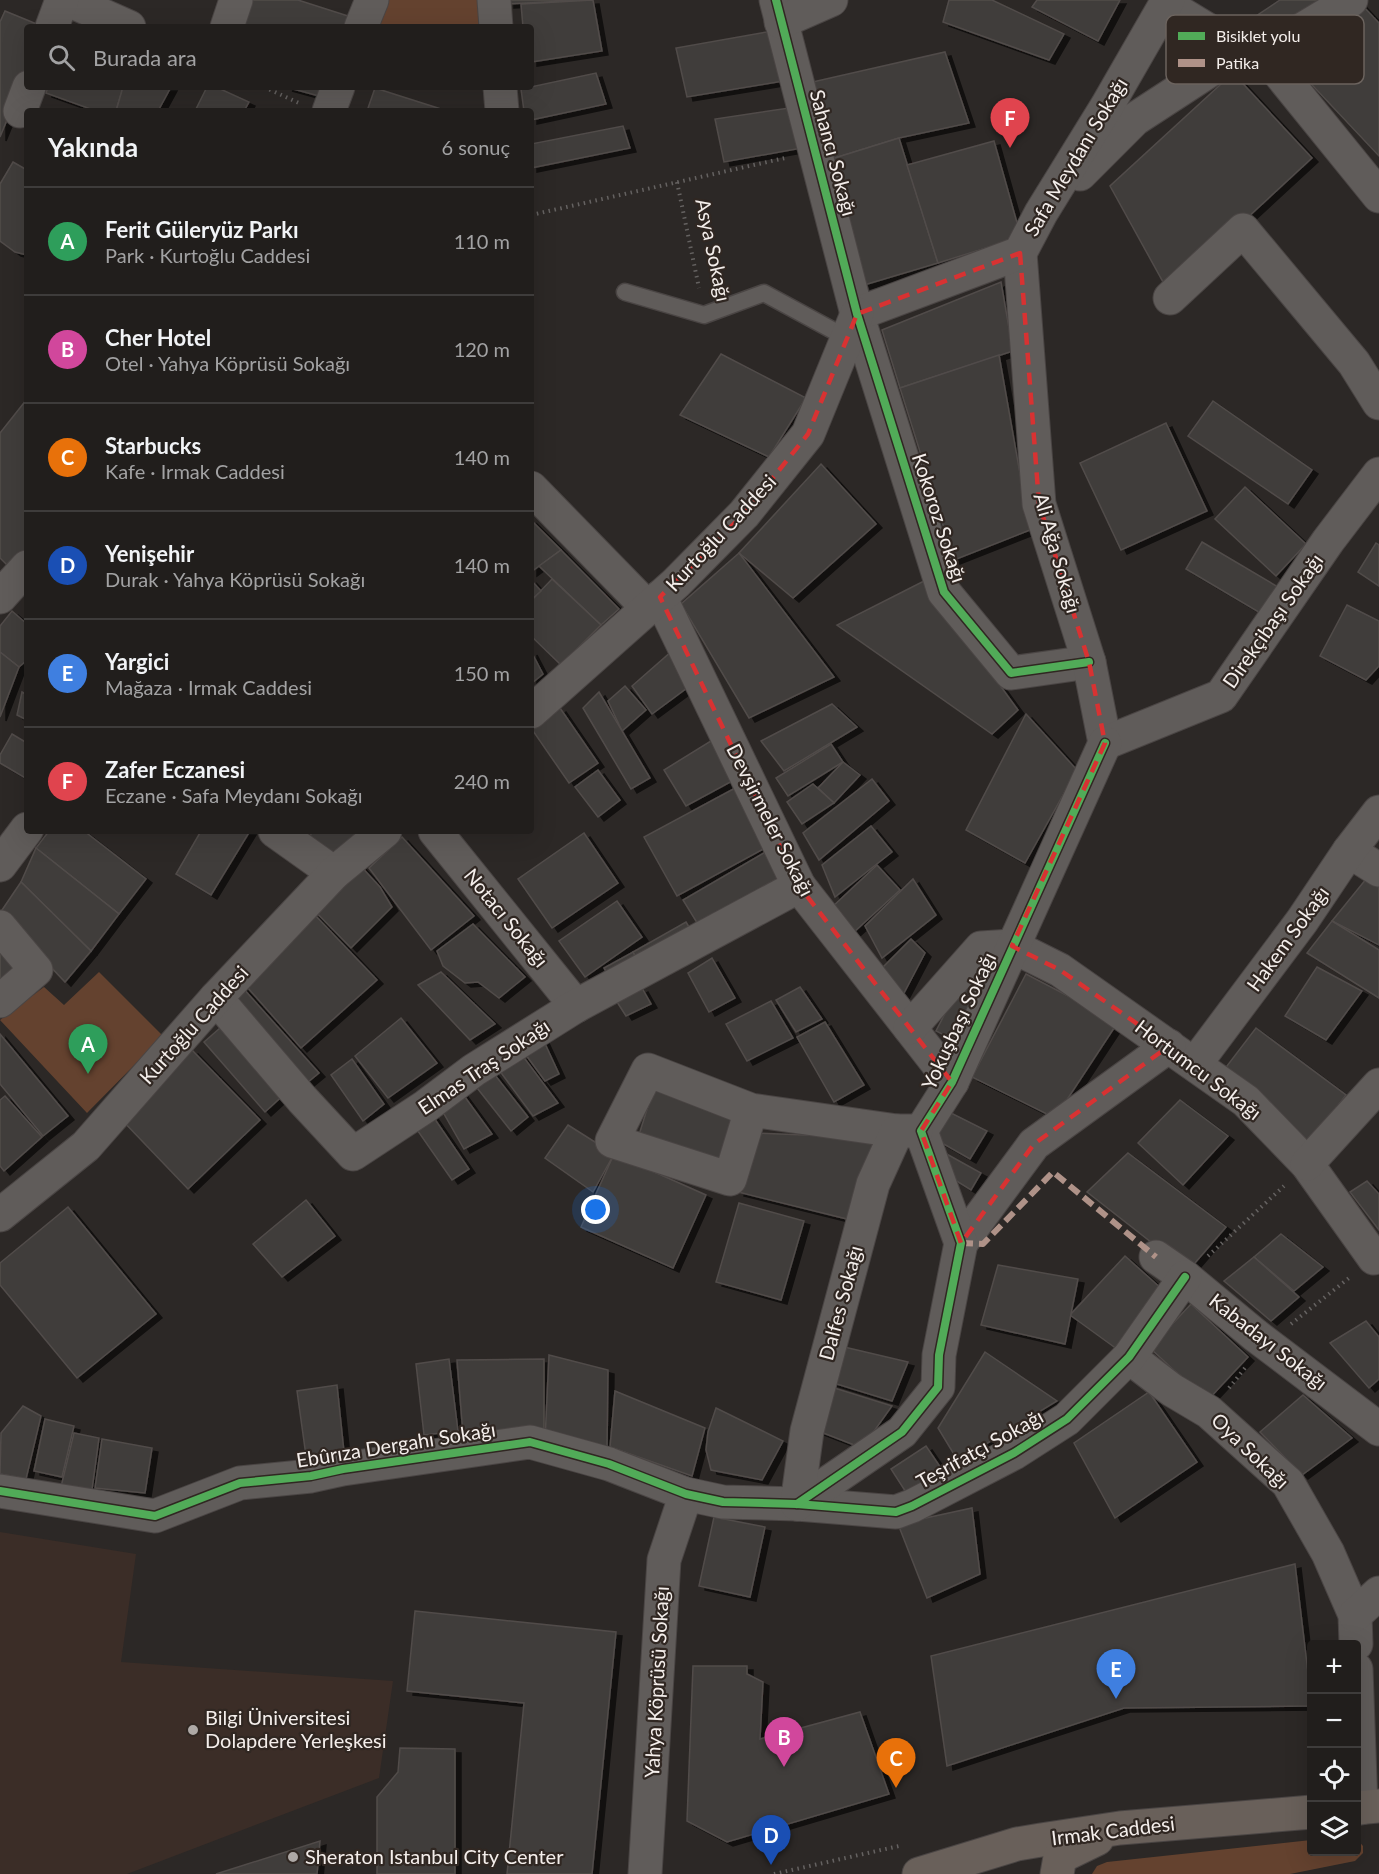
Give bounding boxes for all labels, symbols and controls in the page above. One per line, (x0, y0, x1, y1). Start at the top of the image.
legend (1166, 15, 1364, 84)
search box (24, 24, 534, 90)
text: Bisiklet yolu (1216, 26, 1300, 45)
icon: search (45, 41, 78, 74)
text: Burada ara (93, 44, 197, 71)
text: Patika (1216, 53, 1259, 72)
street label: Safa Meydanı Sokağı (1018, 73, 1132, 240)
street label: Sahancı Sokağı (806, 87, 862, 219)
pin: F (990, 98, 1030, 148)
text: Yakında (48, 131, 138, 163)
text: 6 sonuç (441, 135, 510, 159)
street label: Asya Sokağı (691, 196, 737, 303)
text: Ferit Güleryüz Parkı (105, 216, 299, 243)
text: A (61, 229, 74, 253)
text: 110 m (454, 229, 510, 253)
text: Park · Kurtoğlu Caddesi (105, 243, 310, 267)
text: Cher Hotel (105, 324, 211, 351)
text: B (61, 337, 74, 361)
text: 120 m (454, 337, 510, 361)
text: Otel · Yahya Köprüsü Sokağı (105, 351, 350, 375)
text: Starbucks (105, 432, 201, 459)
text: C (61, 445, 74, 469)
text: 140 m (454, 445, 510, 469)
street label: Kokoroz Sokağı (908, 450, 972, 585)
text: Kafe · Irmak Caddesi (105, 459, 285, 483)
street label: Kurtoğlu Caddesi (660, 469, 780, 596)
street label: Ali Ağa Sokağı (1029, 490, 1087, 616)
text: Yenişehir (105, 540, 194, 567)
street label: Direkçibaşı Sokağı (1217, 549, 1327, 692)
text: D (60, 553, 75, 577)
text: 140 m (454, 553, 510, 577)
text: Durak · Yahya Köprüsü Sokağı (105, 567, 365, 591)
text: Yargici (105, 648, 169, 675)
text: E (62, 661, 73, 685)
text: 150 m (454, 661, 510, 685)
text: Mağaza · Irmak Caddesi (105, 675, 312, 699)
street label: Devşirmeler Sokağı (722, 739, 820, 900)
text: Zafer Eczanesi (105, 756, 245, 783)
text: F (62, 769, 73, 793)
text: 240 m (454, 769, 510, 793)
text: Eczane · Safa Meydanı Sokağı (105, 783, 363, 807)
street label: Notacı Sokağı (460, 863, 554, 972)
street label: Hakem Sokağı (1241, 881, 1333, 996)
street label: Yokuşbaşı Sokağı (916, 948, 1000, 1093)
street label: Kurtoğlu Caddesi (134, 960, 253, 1088)
street label: Elmas Traş Sokağı (413, 1013, 554, 1119)
street label: Hortumcu Sokağı (1131, 1014, 1266, 1124)
pin: A (68, 1024, 107, 1074)
your location (581, 1195, 610, 1224)
street label: Dalfes Sokağı (813, 1243, 867, 1363)
street label: Kabadayı Sokağı (1205, 1288, 1332, 1395)
street label: Teşrifatçı Sokağı (912, 1403, 1047, 1493)
street label: Oya Sokağı (1207, 1407, 1294, 1493)
street label: Ebûrıza Dergahı Sokağı (294, 1416, 497, 1472)
street label: Yahya Köprüsü Sokağı (639, 1585, 673, 1779)
map controls (1307, 1640, 1361, 1856)
button: + (1307, 1640, 1361, 1694)
pin: E (1096, 1650, 1136, 1699)
button: − (1307, 1694, 1361, 1748)
place label: Bilgi Üniversitesi Dolapdere Yerleşkesi (205, 1705, 387, 1752)
pin: B (764, 1718, 804, 1767)
marker: Bilgi Üniversitesi Dolapdere Yerleşkesi (186, 1723, 200, 1737)
pin: C (876, 1738, 916, 1788)
button: locate (1307, 1748, 1361, 1802)
button: layers (1307, 1802, 1361, 1856)
street label: Irmak Caddesi (1050, 1811, 1176, 1849)
pin: D (752, 1816, 790, 1865)
place label: Sheraton Istanbul City Center (305, 1844, 564, 1868)
marker: Sheraton Istanbul City Center (286, 1850, 300, 1864)

